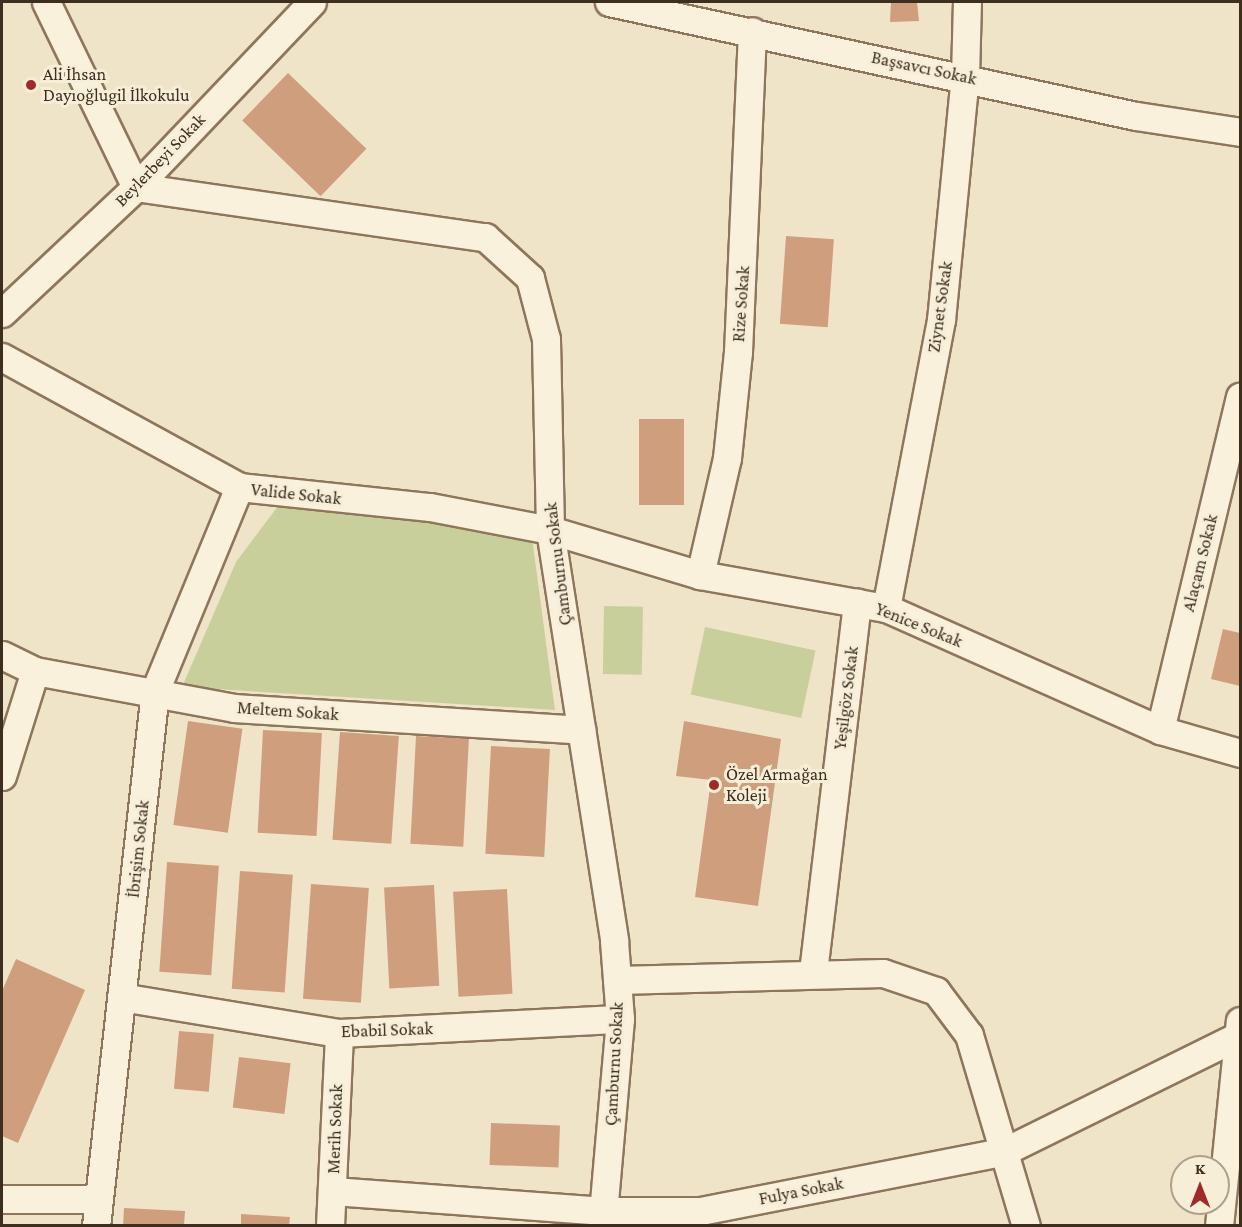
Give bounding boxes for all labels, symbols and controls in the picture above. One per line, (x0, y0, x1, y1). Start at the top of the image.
street label: Başsavcı Sokak (869, 46, 979, 90)
place label: Ali İhsan Dayıoğlugil İlkokulu (43, 64, 190, 106)
marker: Ali İhsan Dayıoğlugil İlkokulu (24, 78, 38, 92)
street label: Beylerbeyi Sokak (110, 109, 210, 211)
street label: Ziynet Sokak (923, 260, 957, 354)
street label: Rize Sokak (728, 265, 754, 343)
street label: Valide Sokak (250, 479, 342, 509)
street label: Çamburnu Sokak (540, 501, 576, 627)
street label: Alaçam Sokak (1177, 512, 1223, 614)
street label: Yenice Sokak (872, 598, 966, 652)
street label: Yeşilgöz Sokak (829, 645, 863, 751)
street label: Meltem Sokak (236, 697, 340, 725)
place label: Özel Armağan Koleji (726, 764, 828, 806)
marker: Özel Armağan Koleji (707, 778, 721, 792)
street label: İbrişim Sokak (122, 799, 154, 899)
street label: Çamburnu Sokak (600, 1002, 628, 1126)
street label: Ebabil Sokak (341, 1018, 433, 1042)
street label: Merih Sokak (323, 1084, 347, 1174)
north arrow (1170, 1155, 1230, 1215)
text: K (1195, 1160, 1205, 1177)
street label: Fulya Sokak (757, 1172, 845, 1210)

